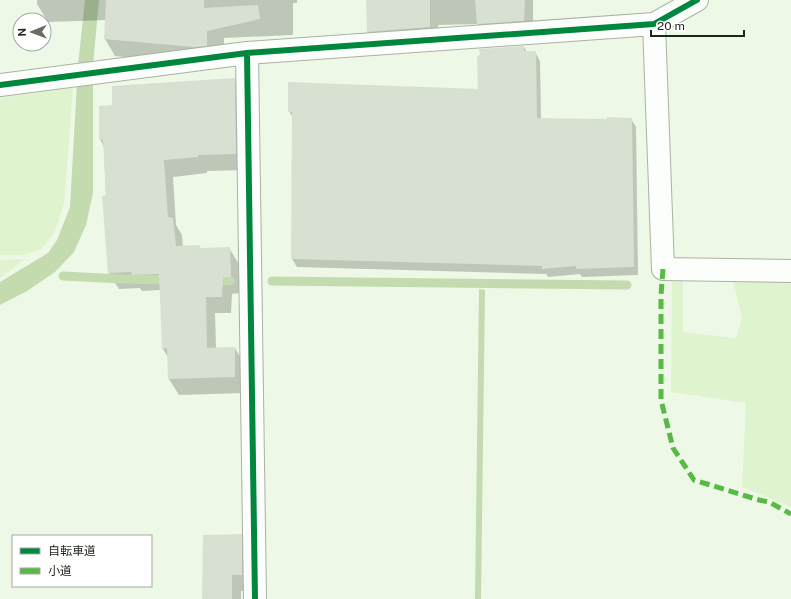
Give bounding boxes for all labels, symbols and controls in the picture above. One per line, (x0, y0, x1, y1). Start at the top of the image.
north arrow (12, 12, 52, 52)
scale bar (651, 12, 744, 38)
text: 20 m (657, 19, 685, 33)
text: N (16, 28, 28, 37)
legend (12, 535, 152, 587)
text: 自転車道 (48, 544, 96, 558)
text: 小道 (48, 564, 72, 578)

